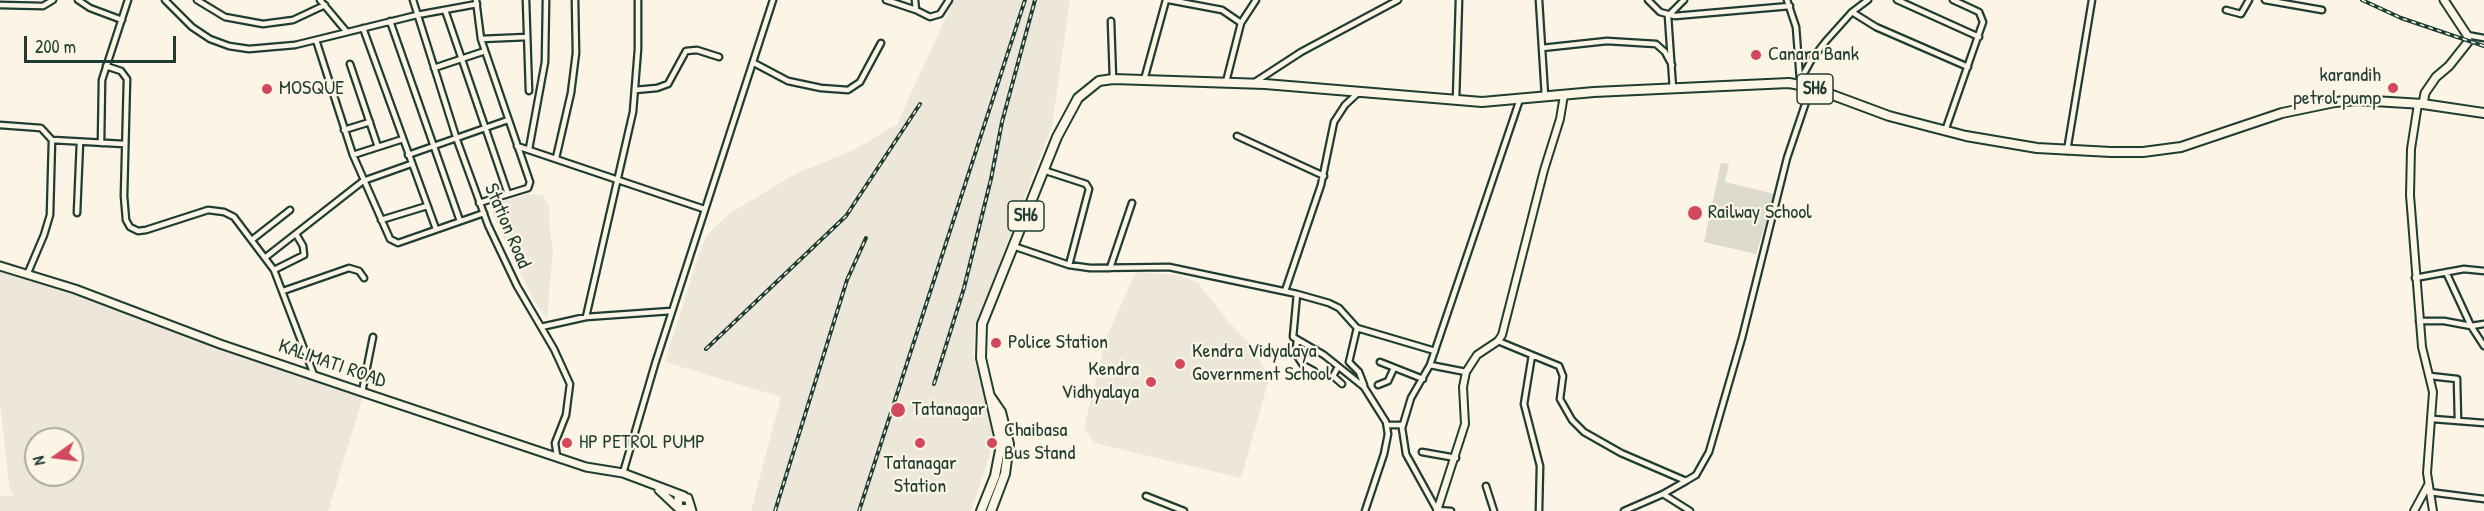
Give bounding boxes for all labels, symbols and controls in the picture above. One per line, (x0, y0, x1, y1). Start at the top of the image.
scale bar (27, 24, 178, 62)
text: 200 m (35, 34, 76, 59)
place label: Canara Bank (1768, 43, 1859, 67)
marker: Canara Bank (1749, 48, 1763, 62)
place label: karandih petrol pump (2293, 64, 2381, 111)
road number: SH6 (1797, 74, 1833, 104)
place label: MOSQUE (279, 77, 344, 101)
marker: karandih petrol pump (2386, 81, 2400, 95)
marker: MOSQUE (260, 82, 274, 96)
street label: Station Road (478, 180, 536, 272)
road number: SH6 (1008, 201, 1044, 231)
place label: Railway School (1708, 201, 1812, 225)
marker: Railway School (1686, 204, 1704, 222)
place label: Police Station (1008, 331, 1108, 355)
street label: KALIMATI ROAD (275, 334, 389, 394)
marker: Police Station (989, 336, 1003, 350)
place label: Kendra Vidyalaya Government School (1192, 340, 1331, 387)
marker: Kendra Vidyalaya Government School (1173, 357, 1187, 371)
place label: Kendra Vidhyalaya (1061, 358, 1139, 405)
marker: Kendra Vidhyalaya (1144, 375, 1158, 389)
place label: Tatanagar (912, 398, 985, 422)
marker: Tatanagar (889, 401, 907, 419)
place label: Chaibasa Bus Stand (1004, 419, 1075, 466)
north arrow (24, 427, 84, 487)
place label: HP PETROL PUMP (579, 431, 705, 455)
marker: HP PETROL PUMP (560, 436, 574, 450)
marker: Tatanagar Station (913, 436, 927, 450)
marker: Chaibasa Bus Stand (985, 436, 999, 450)
place label: Tatanagar Station (883, 452, 957, 499)
text: N (27, 454, 50, 468)

